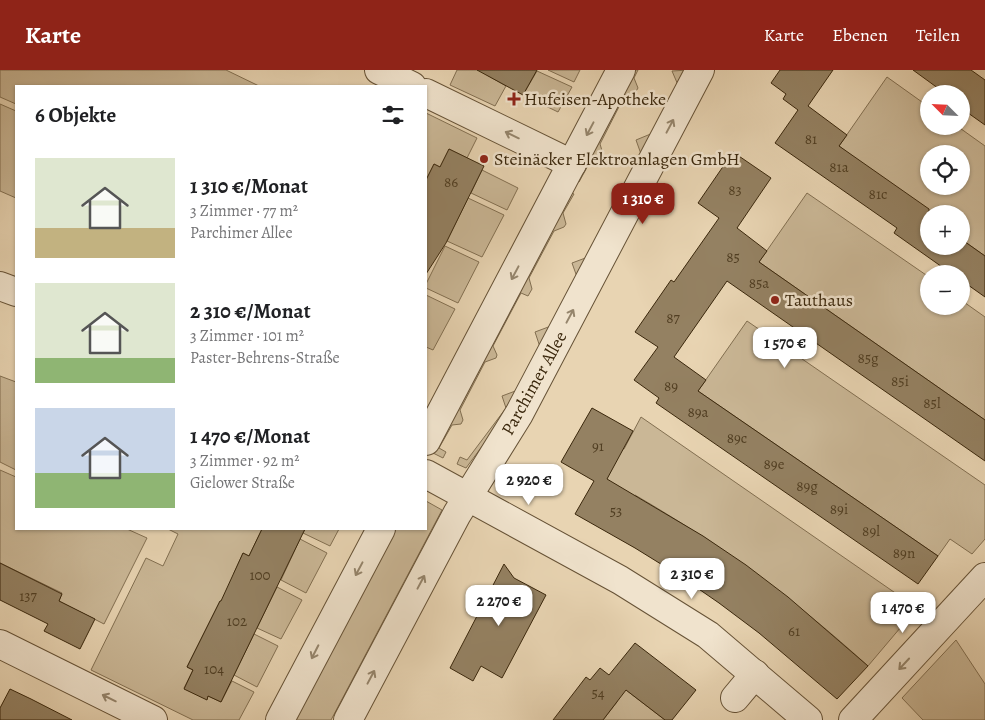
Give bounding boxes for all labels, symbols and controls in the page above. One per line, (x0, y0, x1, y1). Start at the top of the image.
text: Karte (25, 19, 81, 51)
text: Karte (764, 23, 804, 47)
text: Ebenen (832, 23, 888, 47)
text: Teilen (916, 23, 960, 47)
north arrow (920, 85, 970, 135)
map controls (920, 85, 970, 315)
place label: Hufeisen-Apotheke (524, 87, 666, 111)
marker: Hufeisen-Apotheke (508, 93, 520, 105)
text: 6 Objekte (35, 101, 116, 129)
icon: filters (379, 101, 407, 129)
one-way arrow (666, 119, 675, 134)
one-way arrow (585, 121, 595, 136)
one-way arrow (505, 129, 520, 139)
house number: 81 (805, 129, 817, 149)
button: locate (920, 145, 970, 195)
place label: Steinäcker Elektroanlagen GmbH (494, 147, 740, 171)
marker: Steinäcker Elektroanlagen GmbH (478, 153, 490, 165)
house number: 81a (829, 157, 849, 177)
text: 1 310 €/Monat (190, 172, 308, 200)
house number: 86 (444, 172, 458, 192)
icon: home (75, 178, 135, 238)
house number: 83 (728, 180, 742, 200)
pin: 1 310 € (597, 182, 689, 225)
house number: 81c (869, 184, 887, 204)
text: 1 310 € (622, 188, 664, 210)
text: 3 Zimmer · 77 m² (190, 200, 298, 222)
button: + (920, 205, 970, 255)
text: Parchimer Allee (190, 222, 293, 244)
house number: 85 (726, 247, 740, 267)
one-way arrow (510, 265, 520, 280)
button: − (920, 265, 970, 315)
house number: 85a (749, 273, 769, 293)
place label: Tauthaus (785, 288, 853, 312)
marker: Tauthaus (769, 294, 781, 306)
text: 2 310 €/Monat (190, 297, 311, 325)
icon: home (75, 303, 135, 363)
house number: 87 (666, 308, 680, 328)
one-way arrow (565, 309, 575, 324)
text: 3 Zimmer · 101 m² (190, 325, 304, 347)
pin: 1 570 € (739, 326, 831, 369)
street label: Parchimer Allee (495, 327, 573, 439)
text: 1 570 € (764, 332, 806, 354)
text: Paster-Behrens-Straße (190, 347, 340, 369)
house number: 85g (857, 348, 879, 368)
house number: 85i (891, 371, 909, 391)
house number: 89 (664, 376, 678, 396)
house number: 85l (923, 393, 941, 413)
house number: 89a (687, 402, 709, 422)
text: 1 470 €/Monat (190, 422, 310, 450)
icon: home (75, 428, 135, 488)
house number: 89c (727, 428, 747, 448)
house number: 91 (592, 436, 604, 456)
text: 3 Zimmer · 92 m² (190, 450, 299, 472)
house number: 89e (764, 454, 785, 474)
pin: 2 920 € (483, 464, 575, 506)
text: 2 920 € (506, 469, 552, 491)
text: Gielower Straße (190, 472, 295, 494)
house number: 89g (796, 476, 818, 496)
house number: 89i (830, 499, 848, 519)
house number: 53 (610, 501, 622, 521)
house number: 89l (862, 521, 880, 541)
house number: 89n (893, 543, 915, 563)
pin: 2 310 € (646, 558, 738, 600)
one-way arrow (354, 561, 363, 576)
text: 2 310 € (670, 563, 714, 585)
house number: 100 (249, 565, 271, 585)
one-way arrow (416, 575, 426, 590)
pin: 2 270 € (453, 584, 545, 627)
house number: 137 (19, 586, 38, 606)
text: 2 270 € (476, 590, 522, 612)
pin: 1 470 € (857, 592, 949, 634)
text: 1 470 € (882, 597, 924, 619)
house number: 102 (227, 611, 247, 631)
house number: 61 (788, 621, 800, 641)
one-way arrow (310, 644, 319, 659)
one-way arrow (898, 658, 910, 671)
house number: 104 (204, 659, 224, 679)
one-way arrow (367, 670, 376, 685)
house number: 54 (591, 683, 605, 703)
one-way arrow (102, 693, 117, 703)

